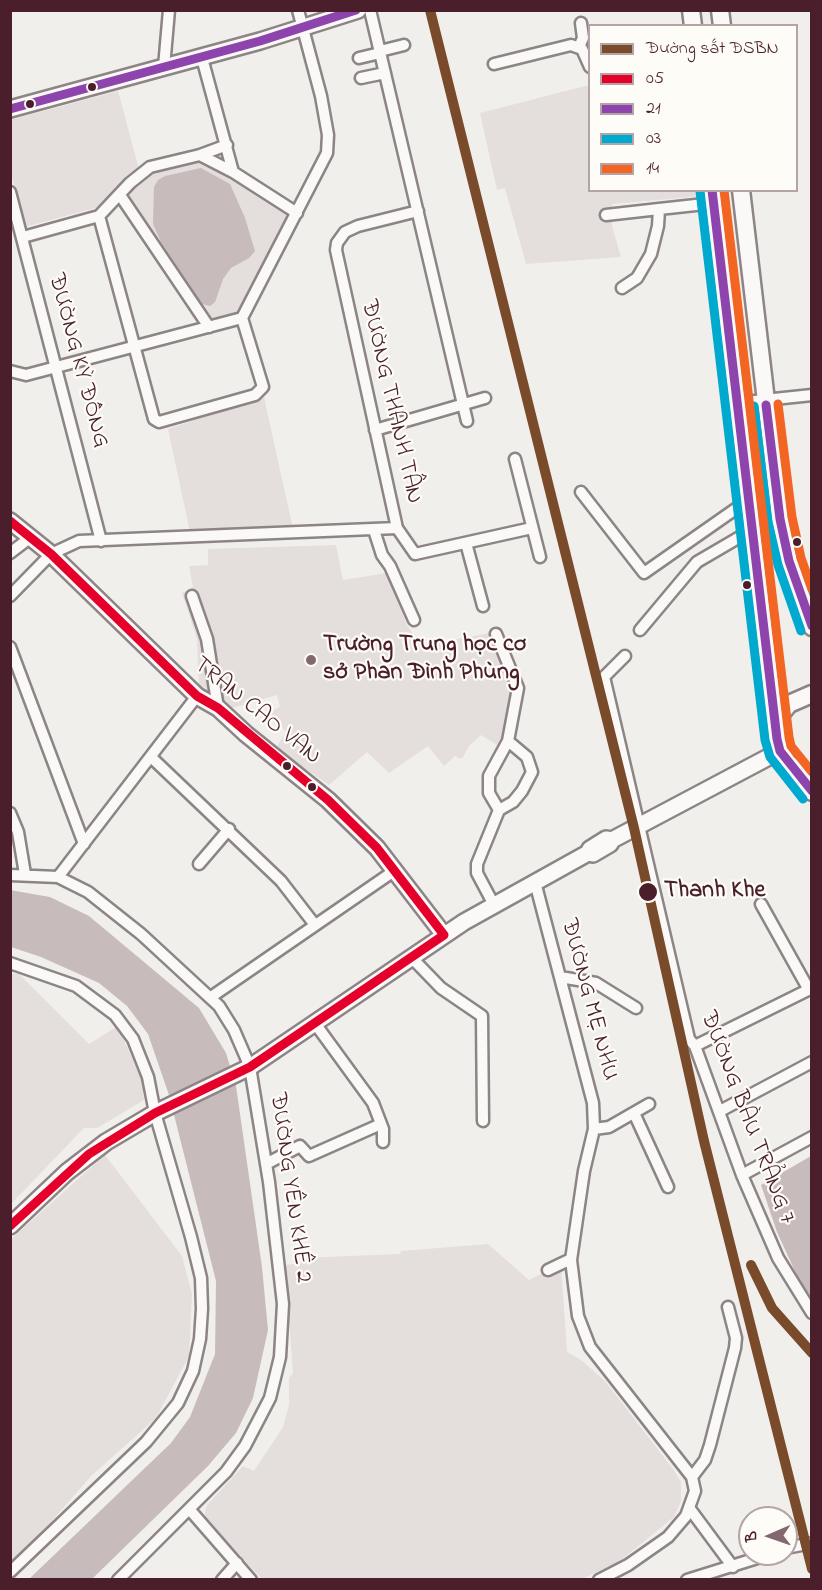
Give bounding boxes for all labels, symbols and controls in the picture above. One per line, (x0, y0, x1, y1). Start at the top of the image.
legend (588, 24, 798, 192)
text: Đường sắt ĐSBN (646, 36, 779, 62)
text: 05 (646, 66, 664, 92)
unlabelled marker (86, 81, 98, 93)
text: 21 (646, 96, 661, 122)
unlabelled marker (24, 98, 36, 110)
text: 03 (646, 126, 661, 152)
text: 14 (646, 156, 659, 182)
street label: ĐƯỜNG KỲ ĐỒNG (40, 271, 114, 451)
street label: ĐƯỜNG THANH TÂN (353, 297, 427, 507)
unlabelled marker (791, 536, 803, 548)
unlabelled marker (741, 579, 753, 591)
place label: Trường Trung học cơ sở Phan Đình Phùng (323, 632, 526, 688)
street label: TRAN CAO VAN (186, 652, 326, 772)
marker: Trường Trung học cơ sở Phan Đình Phùng (304, 653, 318, 667)
unlabelled marker (281, 760, 293, 772)
unlabelled marker (306, 781, 318, 793)
place label: Thanh Khe (664, 878, 765, 906)
marker: Thanh Khe (637, 881, 659, 903)
street label: ĐƯỜNG MẸ NHU (553, 916, 623, 1084)
street label: ĐƯỜNG BÀU TRẢNG 7 (692, 1007, 800, 1229)
street label: ĐƯỜNG YÊN KHÊ 2 (261, 1091, 317, 1285)
north arrow (738, 1506, 798, 1566)
text: B (740, 1531, 764, 1542)

